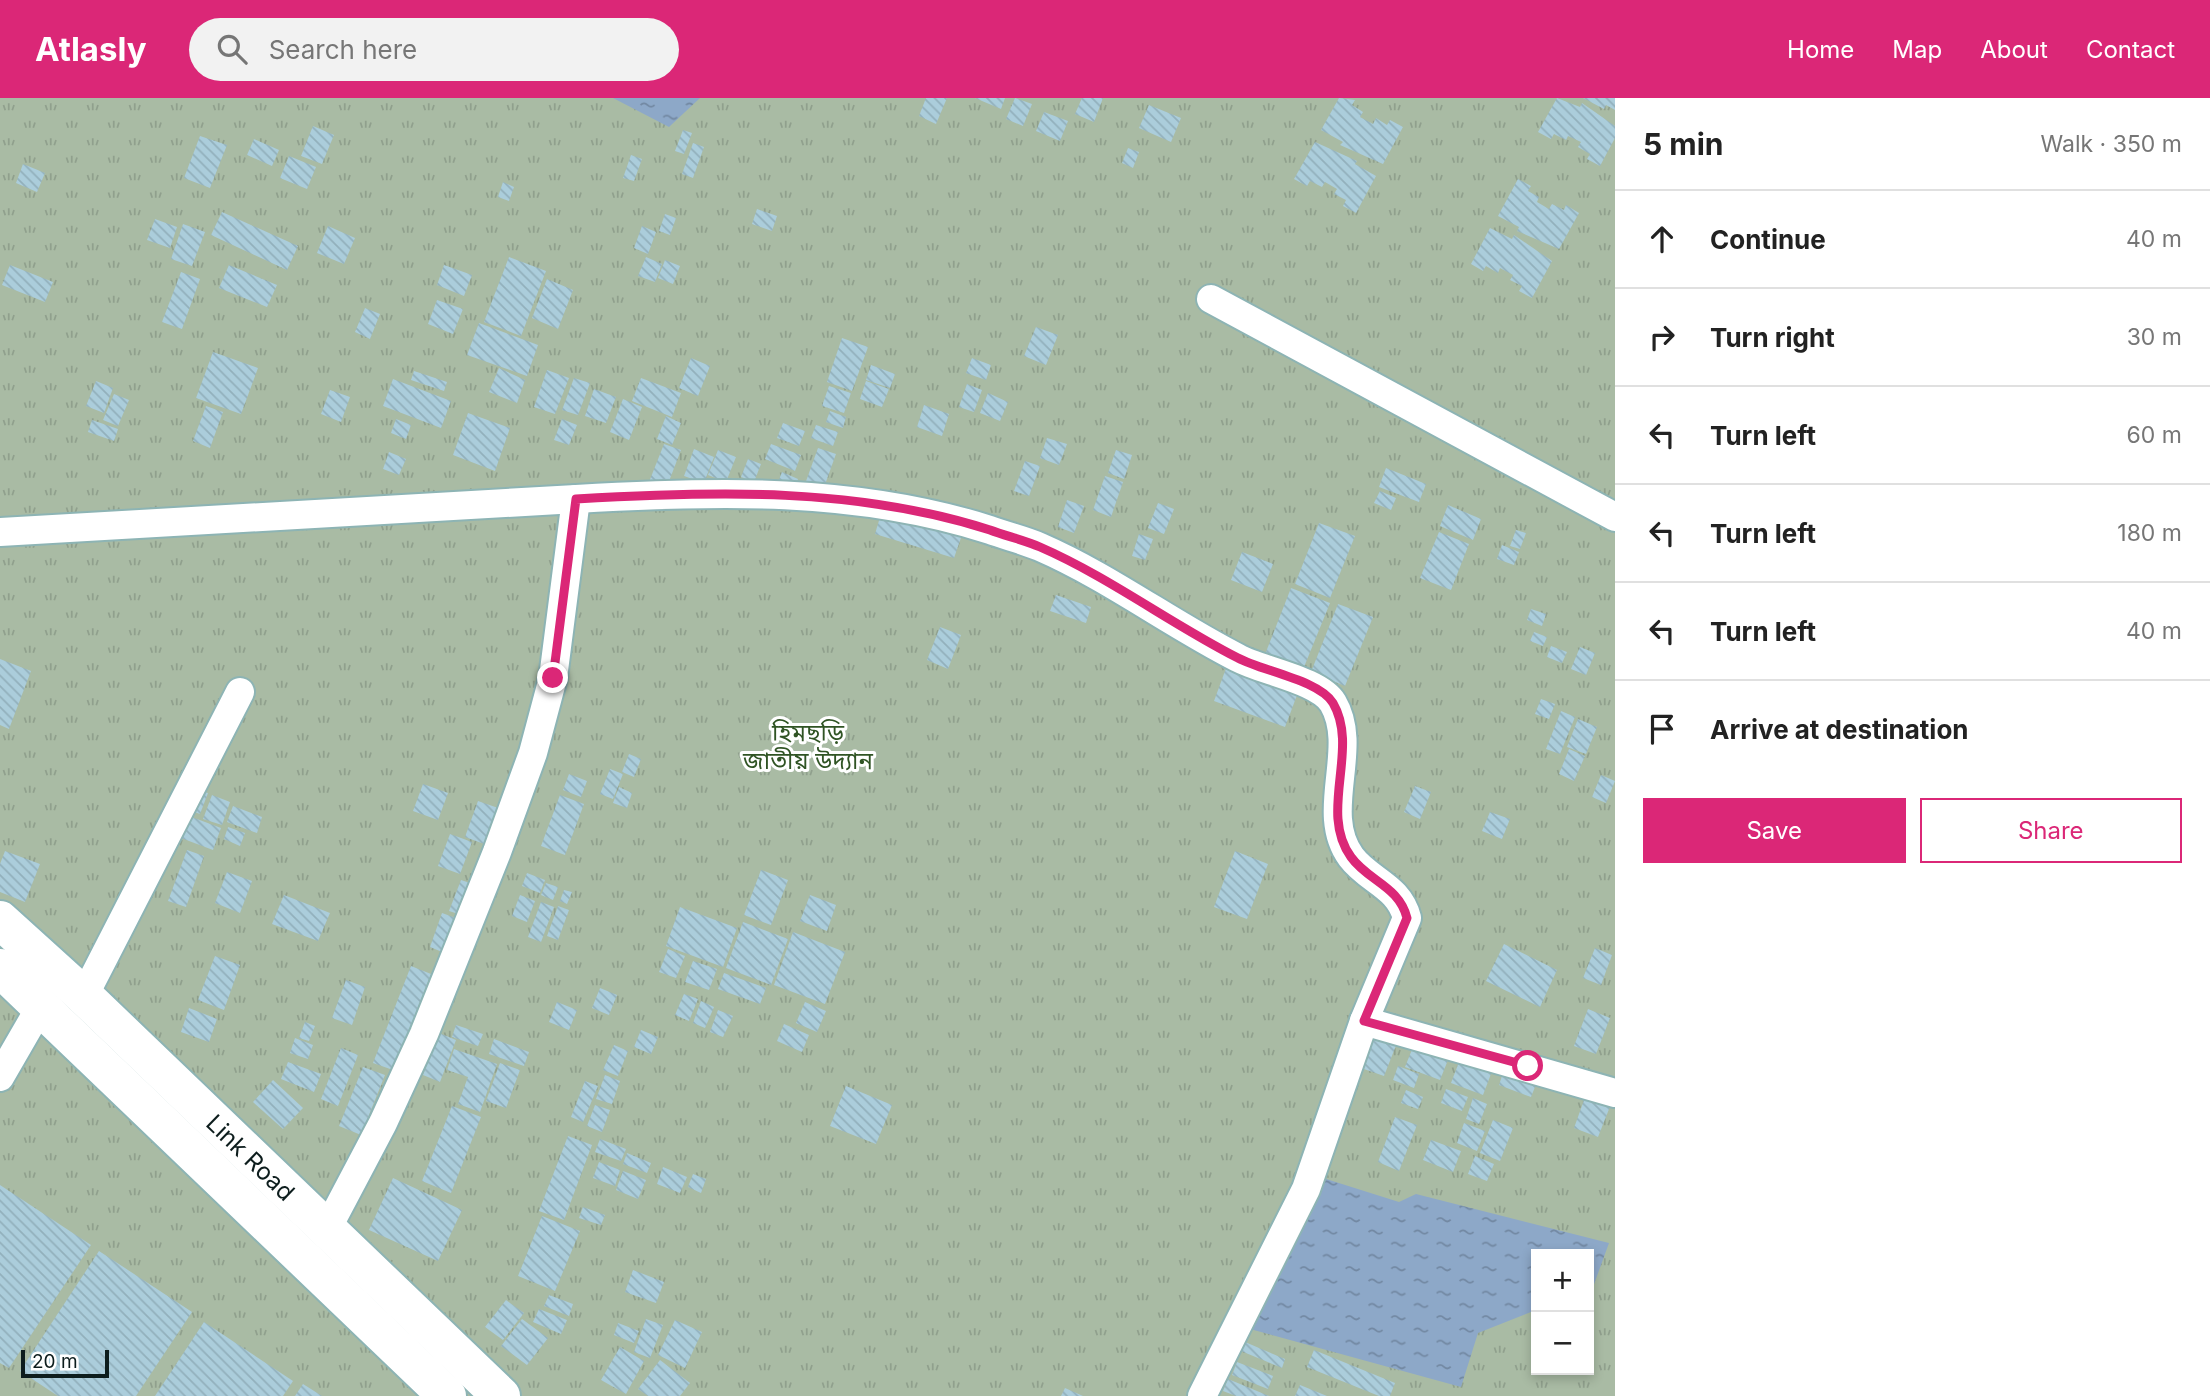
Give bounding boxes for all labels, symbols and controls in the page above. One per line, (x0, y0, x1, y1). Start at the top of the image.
search box (189, 18, 679, 81)
text: Atlasly (35, 29, 147, 69)
icon: search (213, 30, 251, 68)
text: Search here (269, 34, 417, 65)
text: Home (1787, 35, 1854, 64)
text: Map (1892, 35, 1942, 64)
text: About (1980, 35, 2048, 64)
text: Contact (2086, 35, 2175, 64)
text: 5 min (1643, 126, 1723, 162)
text: Walk · 350 m (2041, 130, 2182, 158)
icon: ahead (1643, 220, 1681, 258)
text: Continue (1710, 224, 1826, 255)
text: 40 m (2126, 225, 2182, 253)
icon: right (1643, 318, 1681, 356)
text: Turn right (1710, 322, 1835, 353)
text: 30 m (2127, 323, 2182, 351)
icon: left (1643, 416, 1681, 454)
text: Turn left (1710, 420, 1816, 451)
text: 60 m (2127, 421, 2182, 449)
icon: left (1643, 514, 1681, 552)
text: Turn left (1710, 518, 1816, 549)
text: 180 m (2117, 519, 2182, 547)
icon: left (1643, 612, 1681, 650)
text: Turn left (1710, 616, 1816, 647)
text: 40 m (2126, 617, 2182, 645)
route end (537, 662, 568, 693)
icon: arrive (1643, 710, 1681, 748)
text: Arrive at destination (1710, 714, 1969, 745)
park label: হিমছড়ি জাতীয় উদ্যান (742, 718, 873, 775)
button: Save (1643, 798, 1906, 863)
button: Share (1920, 798, 2182, 863)
route start (1512, 1050, 1543, 1081)
street label: Link Road (200, 1109, 300, 1207)
map controls (1531, 1249, 1594, 1375)
button: + (1531, 1249, 1594, 1312)
button: − (1531, 1312, 1594, 1375)
scale bar (21, 1347, 108, 1379)
text: 20 m (32, 1350, 78, 1373)

